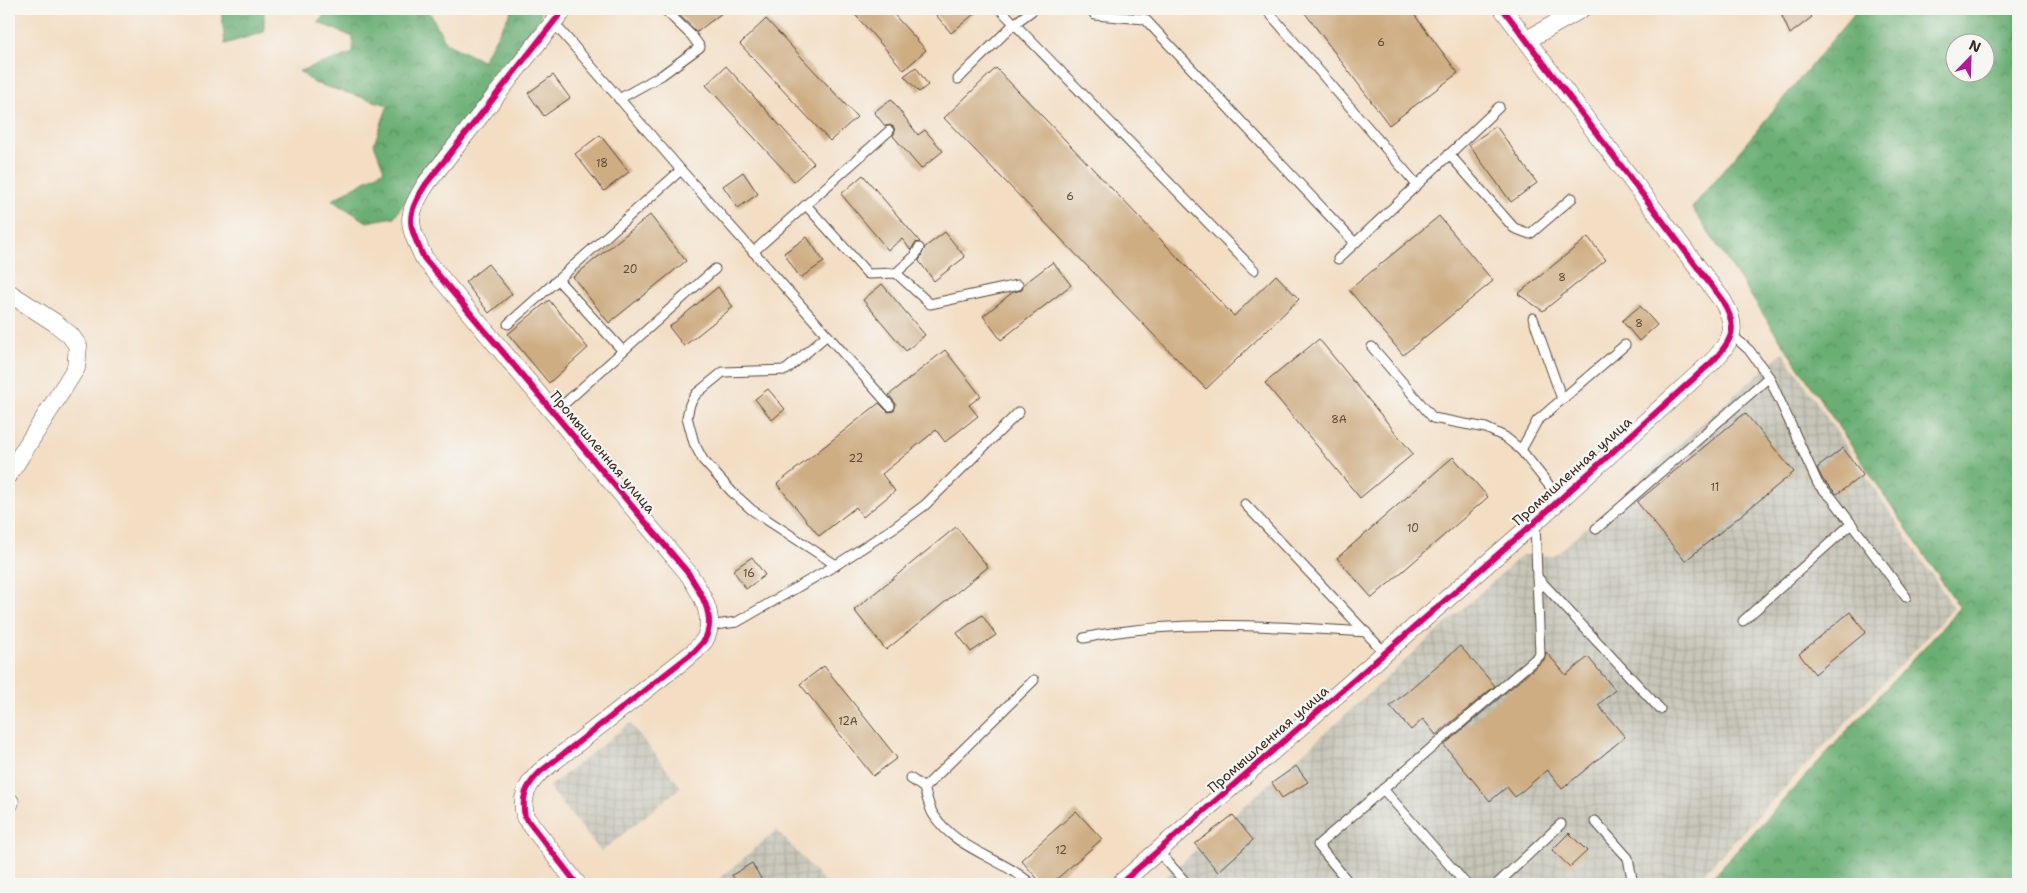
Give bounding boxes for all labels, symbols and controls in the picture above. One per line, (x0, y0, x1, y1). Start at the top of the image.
north arrow (1944, 32, 1994, 82)
house number: 6 (1377, 35, 1385, 50)
text: N (1966, 36, 1984, 56)
house number: 18 (596, 156, 608, 171)
house number: 6 (1066, 189, 1074, 204)
house number: 20 (622, 262, 638, 277)
house number: 8 (1558, 270, 1566, 285)
house number: 8 (1635, 316, 1643, 331)
street label: Промышленная улица (546, 387, 660, 517)
house number: 8А (1331, 412, 1347, 427)
street label: Промышленная улица (1509, 412, 1636, 529)
house number: 22 (849, 451, 863, 466)
house number: 11 (1711, 480, 1719, 495)
house number: 10 (1407, 521, 1419, 536)
house number: 16 (743, 566, 755, 581)
street label: Промышленная улица (1204, 681, 1332, 796)
house number: 12А (838, 714, 858, 729)
house number: 12 (1055, 843, 1067, 858)

